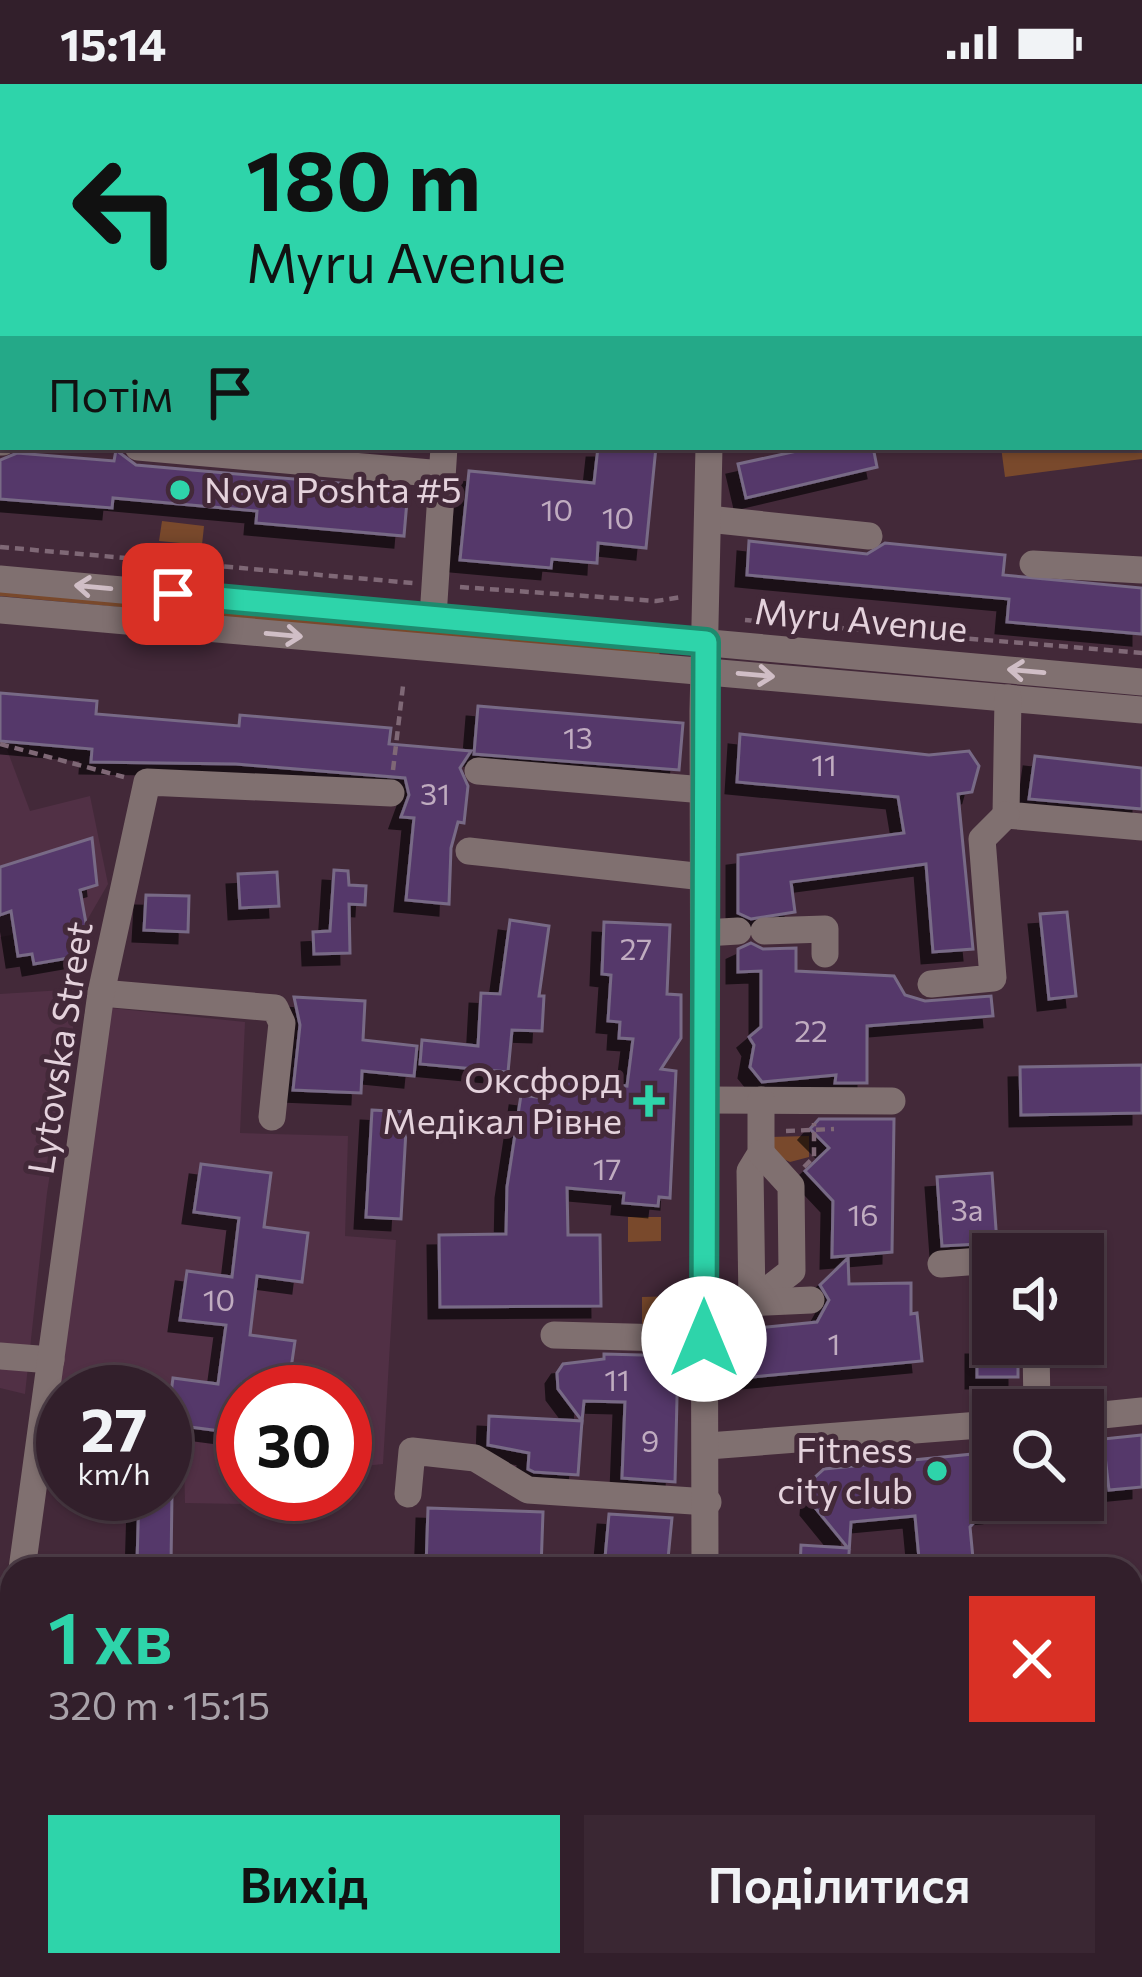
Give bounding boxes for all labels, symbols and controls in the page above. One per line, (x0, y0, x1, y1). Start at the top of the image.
text: 15:14 (60, 15, 166, 70)
text: 180 m (246, 126, 481, 228)
icon: left (48, 132, 204, 288)
text: Myru Avenue (246, 228, 566, 294)
icon: arrive (197, 360, 263, 426)
text: Потім (48, 366, 173, 421)
place label: Nova Poshta #5 (204, 466, 462, 510)
marker: Nova Poshta #5 (167, 477, 193, 503)
house number: 10 (541, 490, 573, 527)
house number: 10 (602, 498, 634, 535)
pin (122, 543, 224, 645)
icon: arrive (140, 561, 206, 627)
one-way arrow (74, 575, 113, 598)
street label: Myru Avenue (753, 587, 969, 649)
one-way arrow (264, 623, 303, 646)
one-way arrow (1007, 659, 1046, 682)
one-way arrow (736, 664, 775, 687)
house number: 13 (563, 718, 593, 755)
house number: 11 (811, 745, 837, 782)
house number: 31 (420, 774, 450, 811)
street label: Lytovska Street (16, 918, 100, 1177)
house number: 27 (620, 929, 652, 966)
house number: 22 (794, 1011, 828, 1048)
place label: Оксфорд Медікал Рівне (382, 1056, 622, 1141)
marker: Оксфорд Медікал Рівне (633, 1085, 665, 1117)
house number: 17 (593, 1149, 621, 1186)
house number: 3а (951, 1190, 983, 1227)
house number: 16 (847, 1195, 879, 1232)
map controls (972, 1233, 1104, 1521)
button: sound (972, 1233, 1104, 1365)
position arrow (641, 1276, 767, 1402)
house number: 10 (203, 1280, 235, 1317)
house number: 1 (828, 1324, 840, 1361)
house number: 11 (604, 1360, 630, 1397)
speed limit sign: 30 (216, 1365, 372, 1521)
button: search (972, 1389, 1104, 1521)
text: 27 (81, 1391, 147, 1464)
house number: 9 (641, 1421, 659, 1458)
place label: Fitness city club (777, 1426, 913, 1511)
text: km/h (78, 1454, 150, 1491)
marker: Fitness city club (924, 1458, 950, 1484)
text: 1 хв (48, 1591, 173, 1679)
button: close (969, 1596, 1095, 1722)
text: 320 m · 15:15 (48, 1680, 270, 1728)
button: Вихід (48, 1815, 560, 1953)
button: Поділитися (584, 1815, 1095, 1953)

